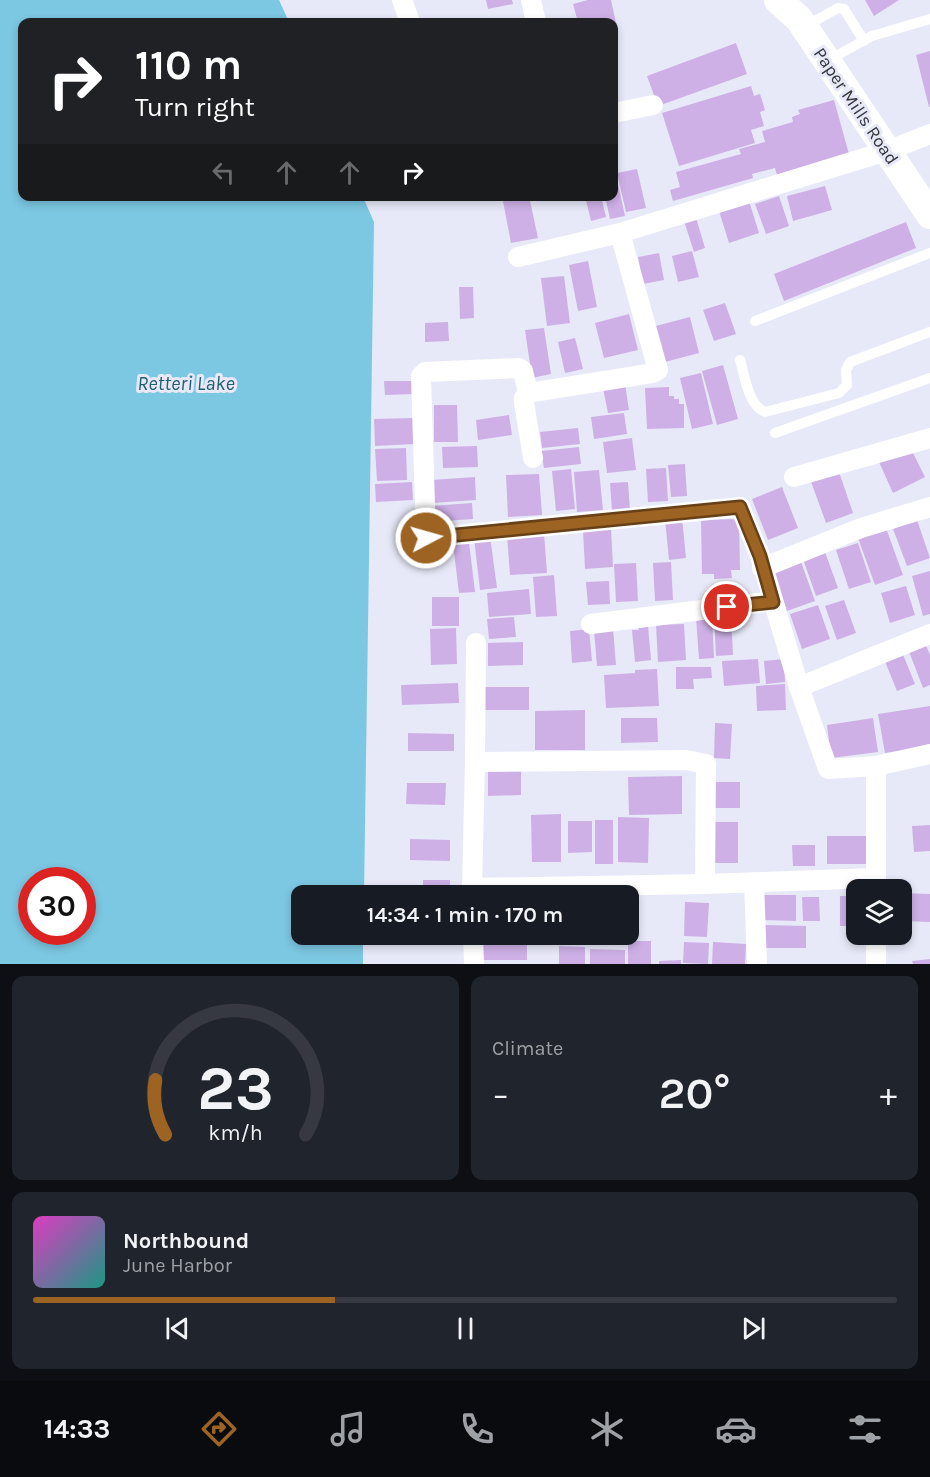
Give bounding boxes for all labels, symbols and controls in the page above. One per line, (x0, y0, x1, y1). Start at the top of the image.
text: 110 m (135, 40, 242, 90)
icon: right (36, 42, 114, 120)
street label: Paper Mills Road (809, 43, 903, 169)
text: Turn right (135, 91, 255, 123)
icon: left (207, 156, 240, 189)
icon: ahead (270, 156, 303, 189)
icon: ahead (333, 156, 366, 189)
icon: right (396, 156, 429, 189)
water label: Retteri Lake (137, 372, 235, 395)
position arrow (394, 506, 458, 570)
pin (701, 581, 752, 632)
icon: arrive (710, 590, 743, 623)
speed limit sign: 30 (18, 867, 96, 945)
map controls (846, 879, 912, 945)
button: layers (846, 879, 912, 945)
text: 14:34 · 1 min · 170 m (367, 902, 563, 928)
text: Climate (492, 1037, 563, 1060)
text: 23 (197, 1052, 274, 1125)
text: 20° (659, 1067, 730, 1119)
text: − (492, 1075, 509, 1113)
text: + (880, 1075, 897, 1113)
text: km/h (208, 1120, 263, 1145)
text: Northbound (123, 1228, 249, 1254)
text: June Harbor (123, 1254, 232, 1277)
icon: previous (161, 1312, 194, 1345)
icon: pause (449, 1312, 482, 1345)
icon: next (737, 1312, 770, 1345)
icon: directions (198, 1408, 240, 1450)
icon: music (327, 1408, 369, 1450)
icon: phone (456, 1408, 498, 1450)
icon: climate (586, 1408, 628, 1450)
icon: car (715, 1408, 757, 1450)
icon: filters (844, 1408, 886, 1450)
text: 14:33 (44, 1413, 110, 1445)

